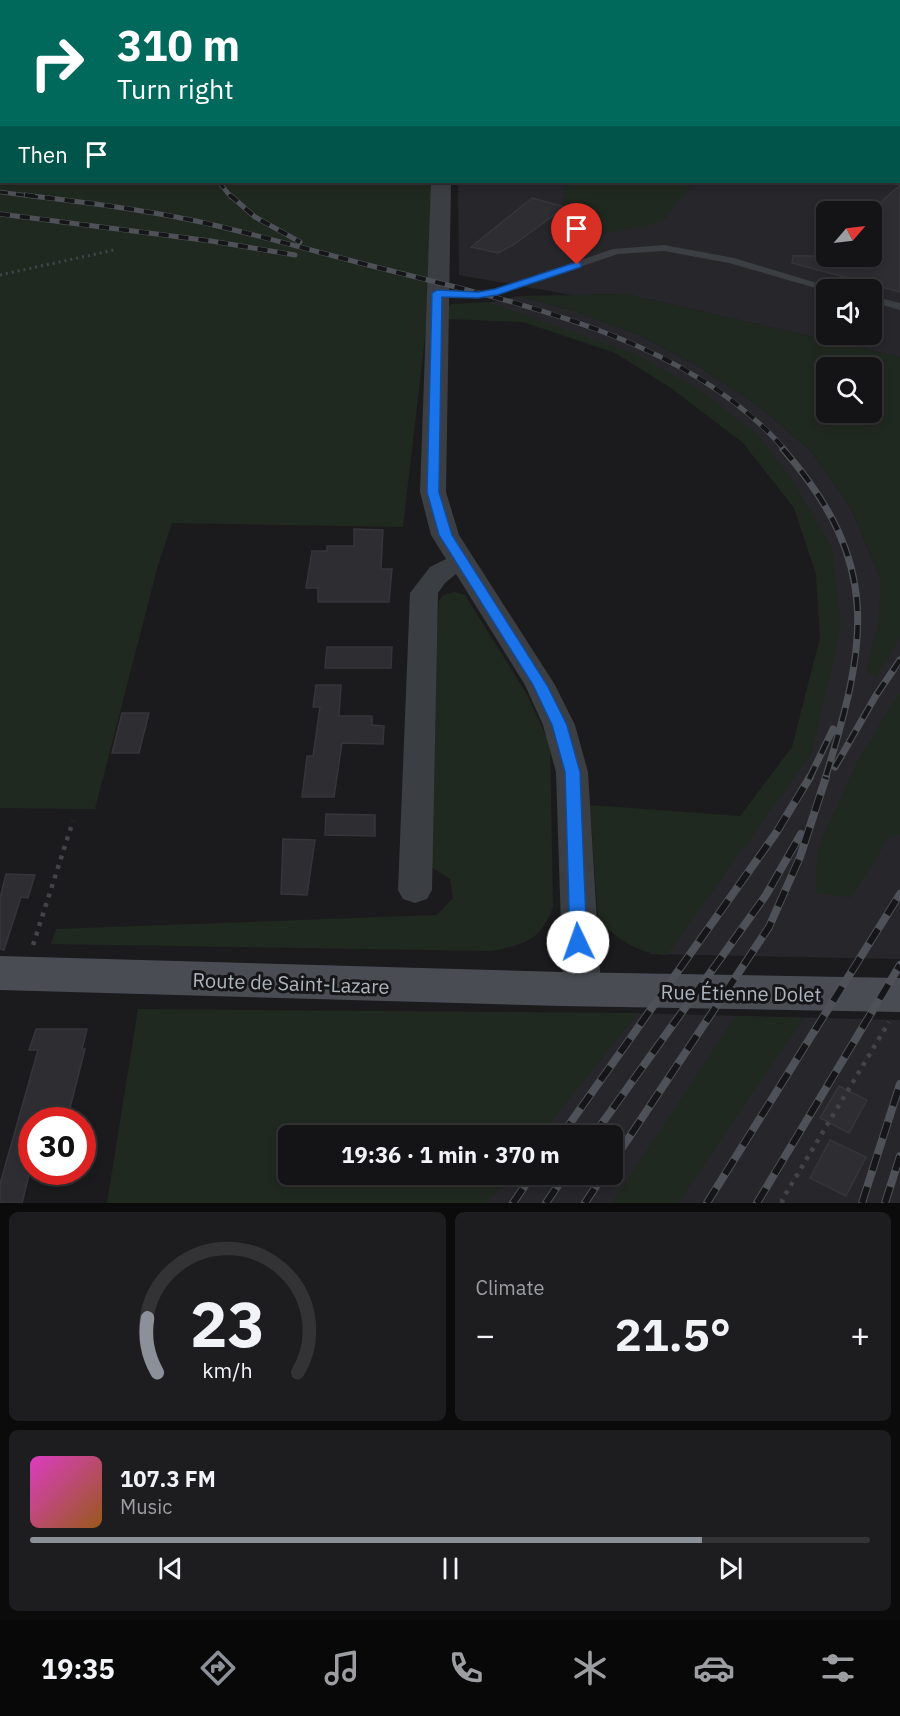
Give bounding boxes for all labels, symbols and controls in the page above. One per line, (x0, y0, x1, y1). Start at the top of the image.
text: 310 m (117, 18, 240, 73)
icon: right (18, 24, 96, 102)
text: Turn right (117, 71, 234, 106)
icon: arrive (80, 138, 113, 171)
text: Then (18, 140, 68, 169)
north arrow (816, 201, 882, 267)
map controls (816, 201, 882, 423)
pin (551, 203, 602, 265)
icon: arrive (560, 212, 593, 245)
button: sound (816, 279, 882, 345)
button: search (816, 357, 882, 423)
position arrow (546, 910, 610, 974)
street label: Route de Saint-Lazare (192, 966, 390, 1000)
street label: Rue Étienne Dolet (660, 978, 822, 1008)
speed limit sign: 30 (18, 1107, 96, 1185)
text: 19:36 · 1 min · 370 m (341, 1140, 560, 1169)
text: Climate (476, 1274, 544, 1301)
text: 23 (190, 1283, 265, 1364)
text: 21.5° (615, 1305, 731, 1363)
text: − (476, 1313, 495, 1356)
text: + (850, 1313, 870, 1356)
text: km/h (202, 1357, 252, 1385)
text: 107.3 FM (120, 1464, 216, 1493)
text: Music (120, 1493, 172, 1520)
icon: previous (154, 1552, 187, 1585)
icon: pause (434, 1552, 467, 1585)
icon: next (714, 1552, 747, 1585)
icon: directions (197, 1647, 239, 1689)
icon: music (321, 1647, 363, 1689)
icon: phone (445, 1647, 487, 1689)
icon: climate (569, 1647, 611, 1689)
icon: car (693, 1647, 735, 1689)
icon: filters (817, 1647, 859, 1689)
text: 19:35 (41, 1651, 115, 1686)

